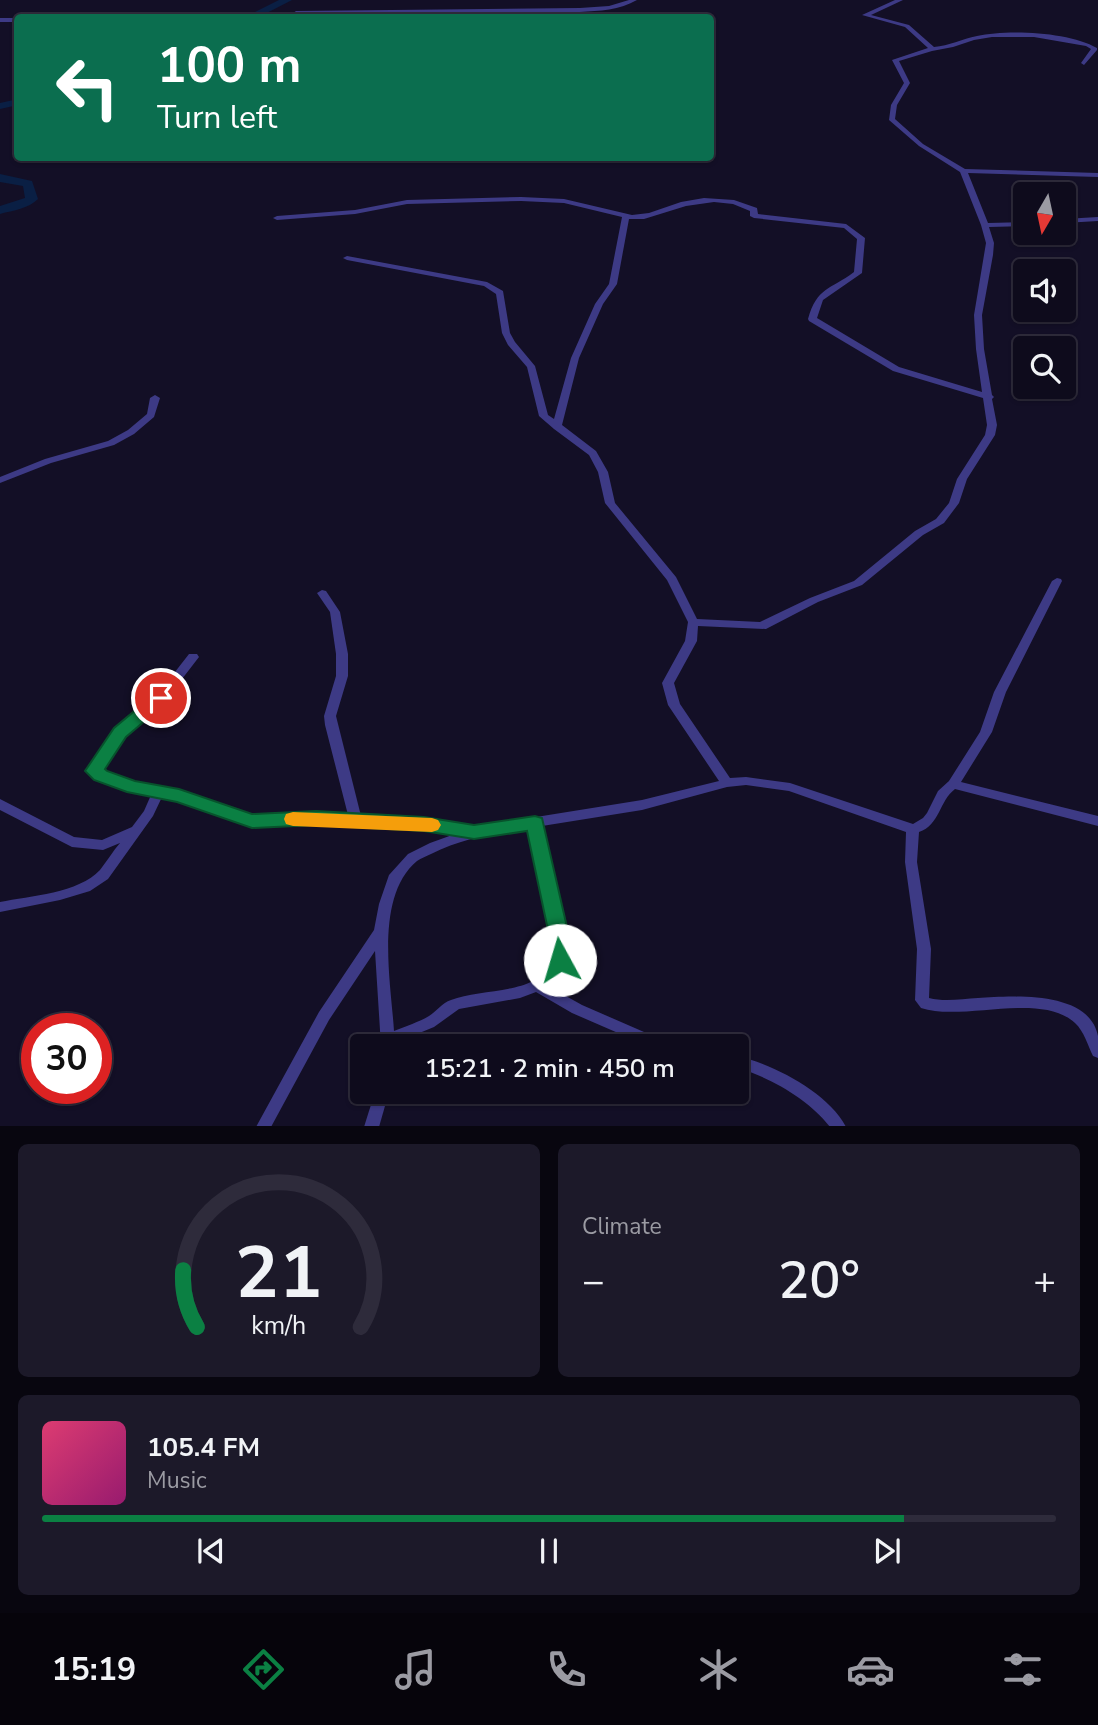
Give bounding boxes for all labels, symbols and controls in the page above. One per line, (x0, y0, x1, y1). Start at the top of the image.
text: 100 m (157, 32, 301, 99)
icon: left (42, 42, 133, 133)
text: Turn left (157, 96, 277, 139)
north arrow (1013, 182, 1076, 245)
map controls (1013, 182, 1076, 399)
button: sound (1013, 259, 1076, 322)
button: search (1013, 336, 1076, 399)
pin (131, 668, 191, 728)
icon: arrive (142, 679, 180, 717)
position arrow (523, 923, 597, 997)
speed limit sign: 30 (21, 1013, 112, 1104)
text: 15:21 · 2 min · 450 m (424, 1051, 675, 1086)
text: Climate (582, 1211, 662, 1242)
text: 21 (235, 1223, 323, 1323)
text: 20° (778, 1245, 860, 1316)
text: − (582, 1256, 605, 1307)
text: + (1033, 1256, 1056, 1307)
text: km/h (251, 1308, 307, 1342)
text: 105.4 FM (147, 1430, 260, 1465)
text: Music (147, 1465, 207, 1496)
icon: previous (192, 1532, 230, 1570)
icon: pause (530, 1532, 568, 1570)
icon: next (868, 1532, 906, 1570)
icon: directions (239, 1645, 288, 1694)
icon: music (391, 1645, 440, 1694)
icon: phone (542, 1645, 591, 1694)
icon: climate (694, 1645, 743, 1694)
icon: car (846, 1645, 895, 1694)
icon: filters (998, 1645, 1047, 1694)
text: 15:19 (51, 1648, 136, 1691)

